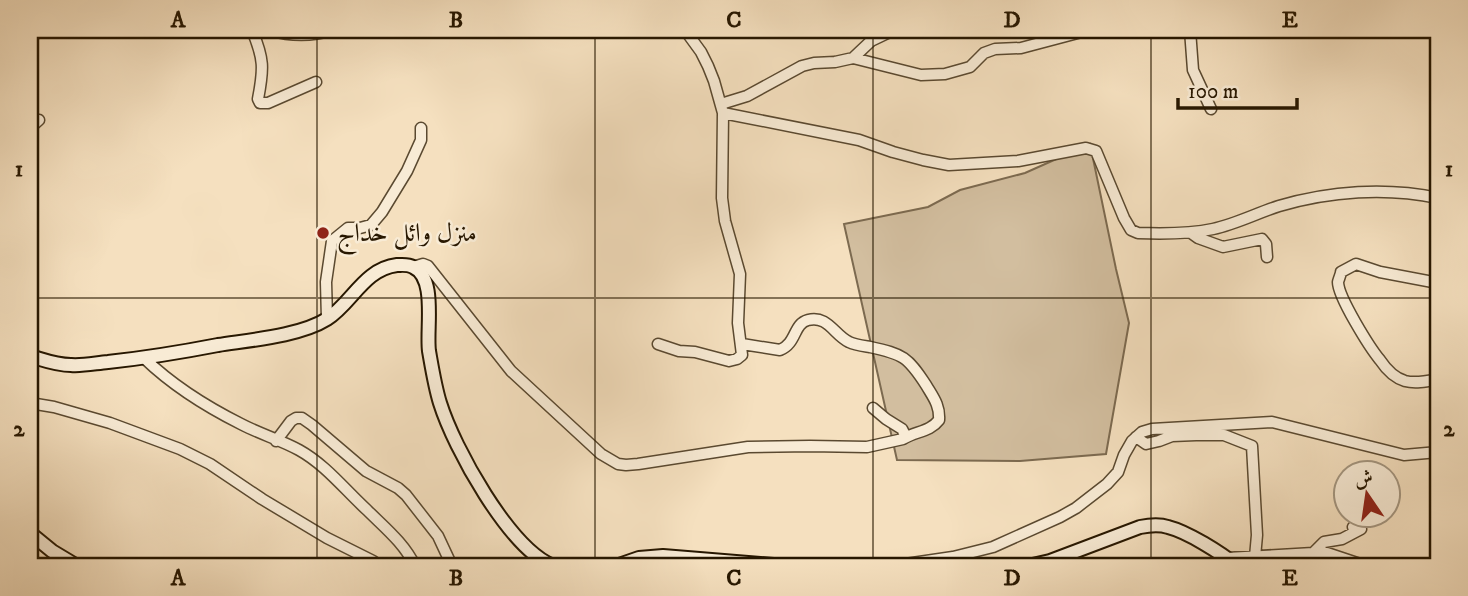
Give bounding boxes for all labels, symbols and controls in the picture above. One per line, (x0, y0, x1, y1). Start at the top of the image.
text: A (170, 6, 187, 35)
text: B (449, 6, 463, 35)
text: C (726, 6, 742, 35)
text: D (1003, 6, 1021, 35)
text: E (1282, 6, 1298, 35)
scale bar (1178, 66, 1296, 110)
text: 100 m (1188, 79, 1239, 105)
text: 1 (15, 155, 23, 184)
text: 1 (1445, 155, 1453, 184)
place label: منزل وائل خداج (337, 217, 477, 256)
marker: منزل وائل خداج (315, 225, 331, 241)
text: 2 (13, 415, 25, 444)
text: 2 (1443, 415, 1455, 444)
north arrow (1332, 460, 1402, 530)
text: ش (1352, 466, 1375, 492)
text: A (170, 564, 187, 593)
text: B (449, 564, 463, 593)
text: C (726, 564, 742, 593)
text: D (1003, 564, 1021, 593)
text: E (1282, 564, 1298, 593)

